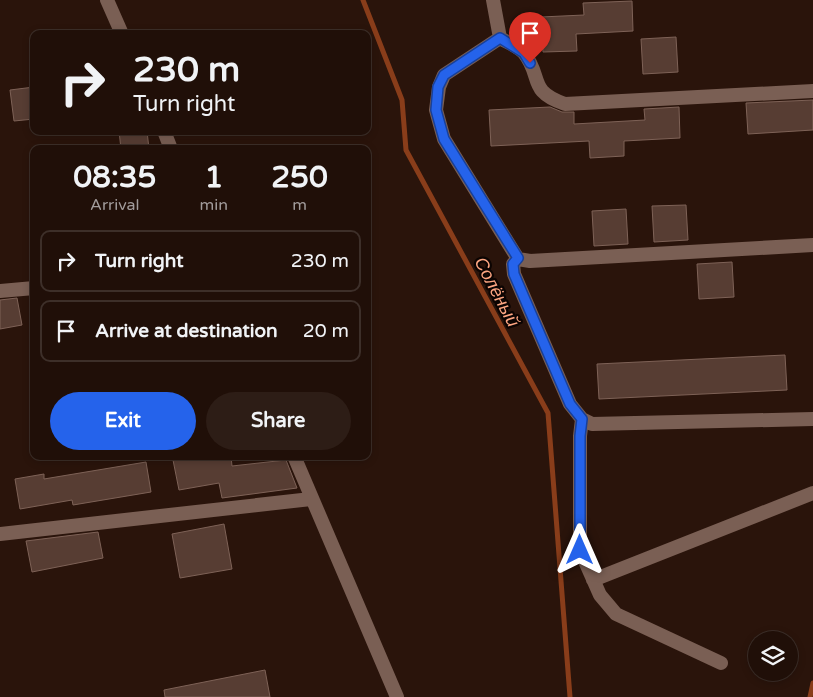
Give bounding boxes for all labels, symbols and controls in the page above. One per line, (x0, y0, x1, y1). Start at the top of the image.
pin (509, 12, 551, 63)
icon: arrive (516, 19, 544, 47)
text: 230 m (133, 49, 240, 91)
icon: right (50, 50, 115, 115)
text: Turn right (133, 91, 235, 117)
text: 08:35 (73, 159, 156, 196)
text: 1 (204, 159, 223, 196)
text: 250 (271, 159, 328, 196)
text: Arrival (90, 195, 140, 215)
text: min (200, 195, 228, 215)
text: m (292, 195, 307, 215)
icon: right (52, 247, 80, 275)
text: Turn right (95, 250, 183, 272)
text: 230 m (291, 250, 349, 272)
water label: Солёный (469, 253, 525, 331)
icon: arrive (52, 317, 80, 345)
text: Arrive at destination (95, 320, 278, 342)
text: 20 m (303, 320, 349, 342)
button: Exit (50, 392, 196, 450)
button: Share (206, 392, 351, 450)
position arrow (553, 523, 605, 575)
map controls (748, 631, 798, 681)
button: layers (748, 631, 798, 681)

